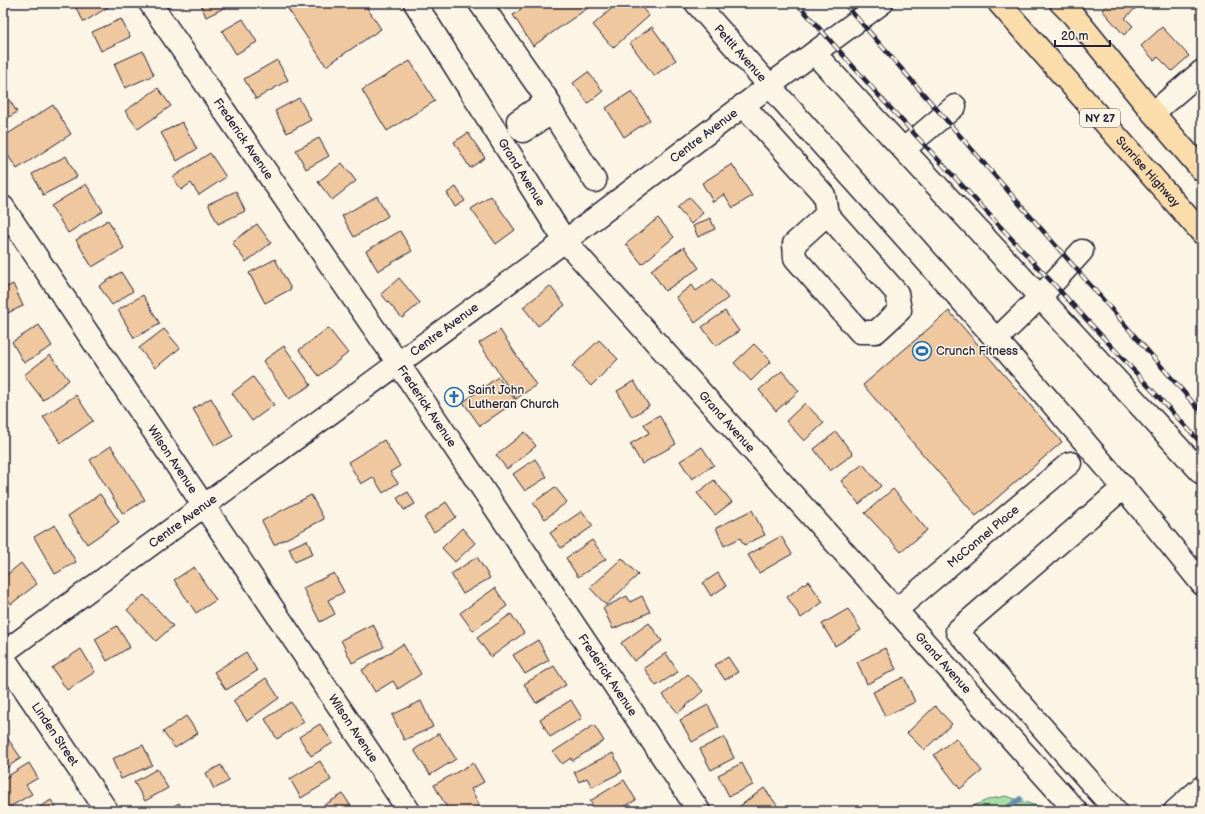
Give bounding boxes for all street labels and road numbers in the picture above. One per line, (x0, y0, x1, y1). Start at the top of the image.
street label: Pettit Avenue (711, 22, 769, 85)
street label: Frederick Avenue (210, 96, 276, 183)
street label: Centre Avenue (667, 106, 741, 166)
road number: NY 27 (1080, 109, 1120, 127)
street label: Sunrise Highway (1112, 134, 1183, 211)
street label: Grand Avenue (494, 136, 548, 209)
street label: Centre Avenue (407, 300, 482, 360)
street label: Frederick Avenue (394, 363, 459, 450)
street label: Grand Avenue (695, 388, 758, 456)
street label: Wilson Avenue (144, 423, 200, 497)
street label: Centre Avenue (146, 492, 220, 552)
street label: McConnel Place (944, 502, 1022, 571)
street label: Grand Avenue (912, 630, 974, 697)
street label: Frederick Avenue (574, 631, 640, 719)
street label: Wilson Avenue (325, 692, 381, 765)
street label: Linden Street (28, 700, 82, 769)

